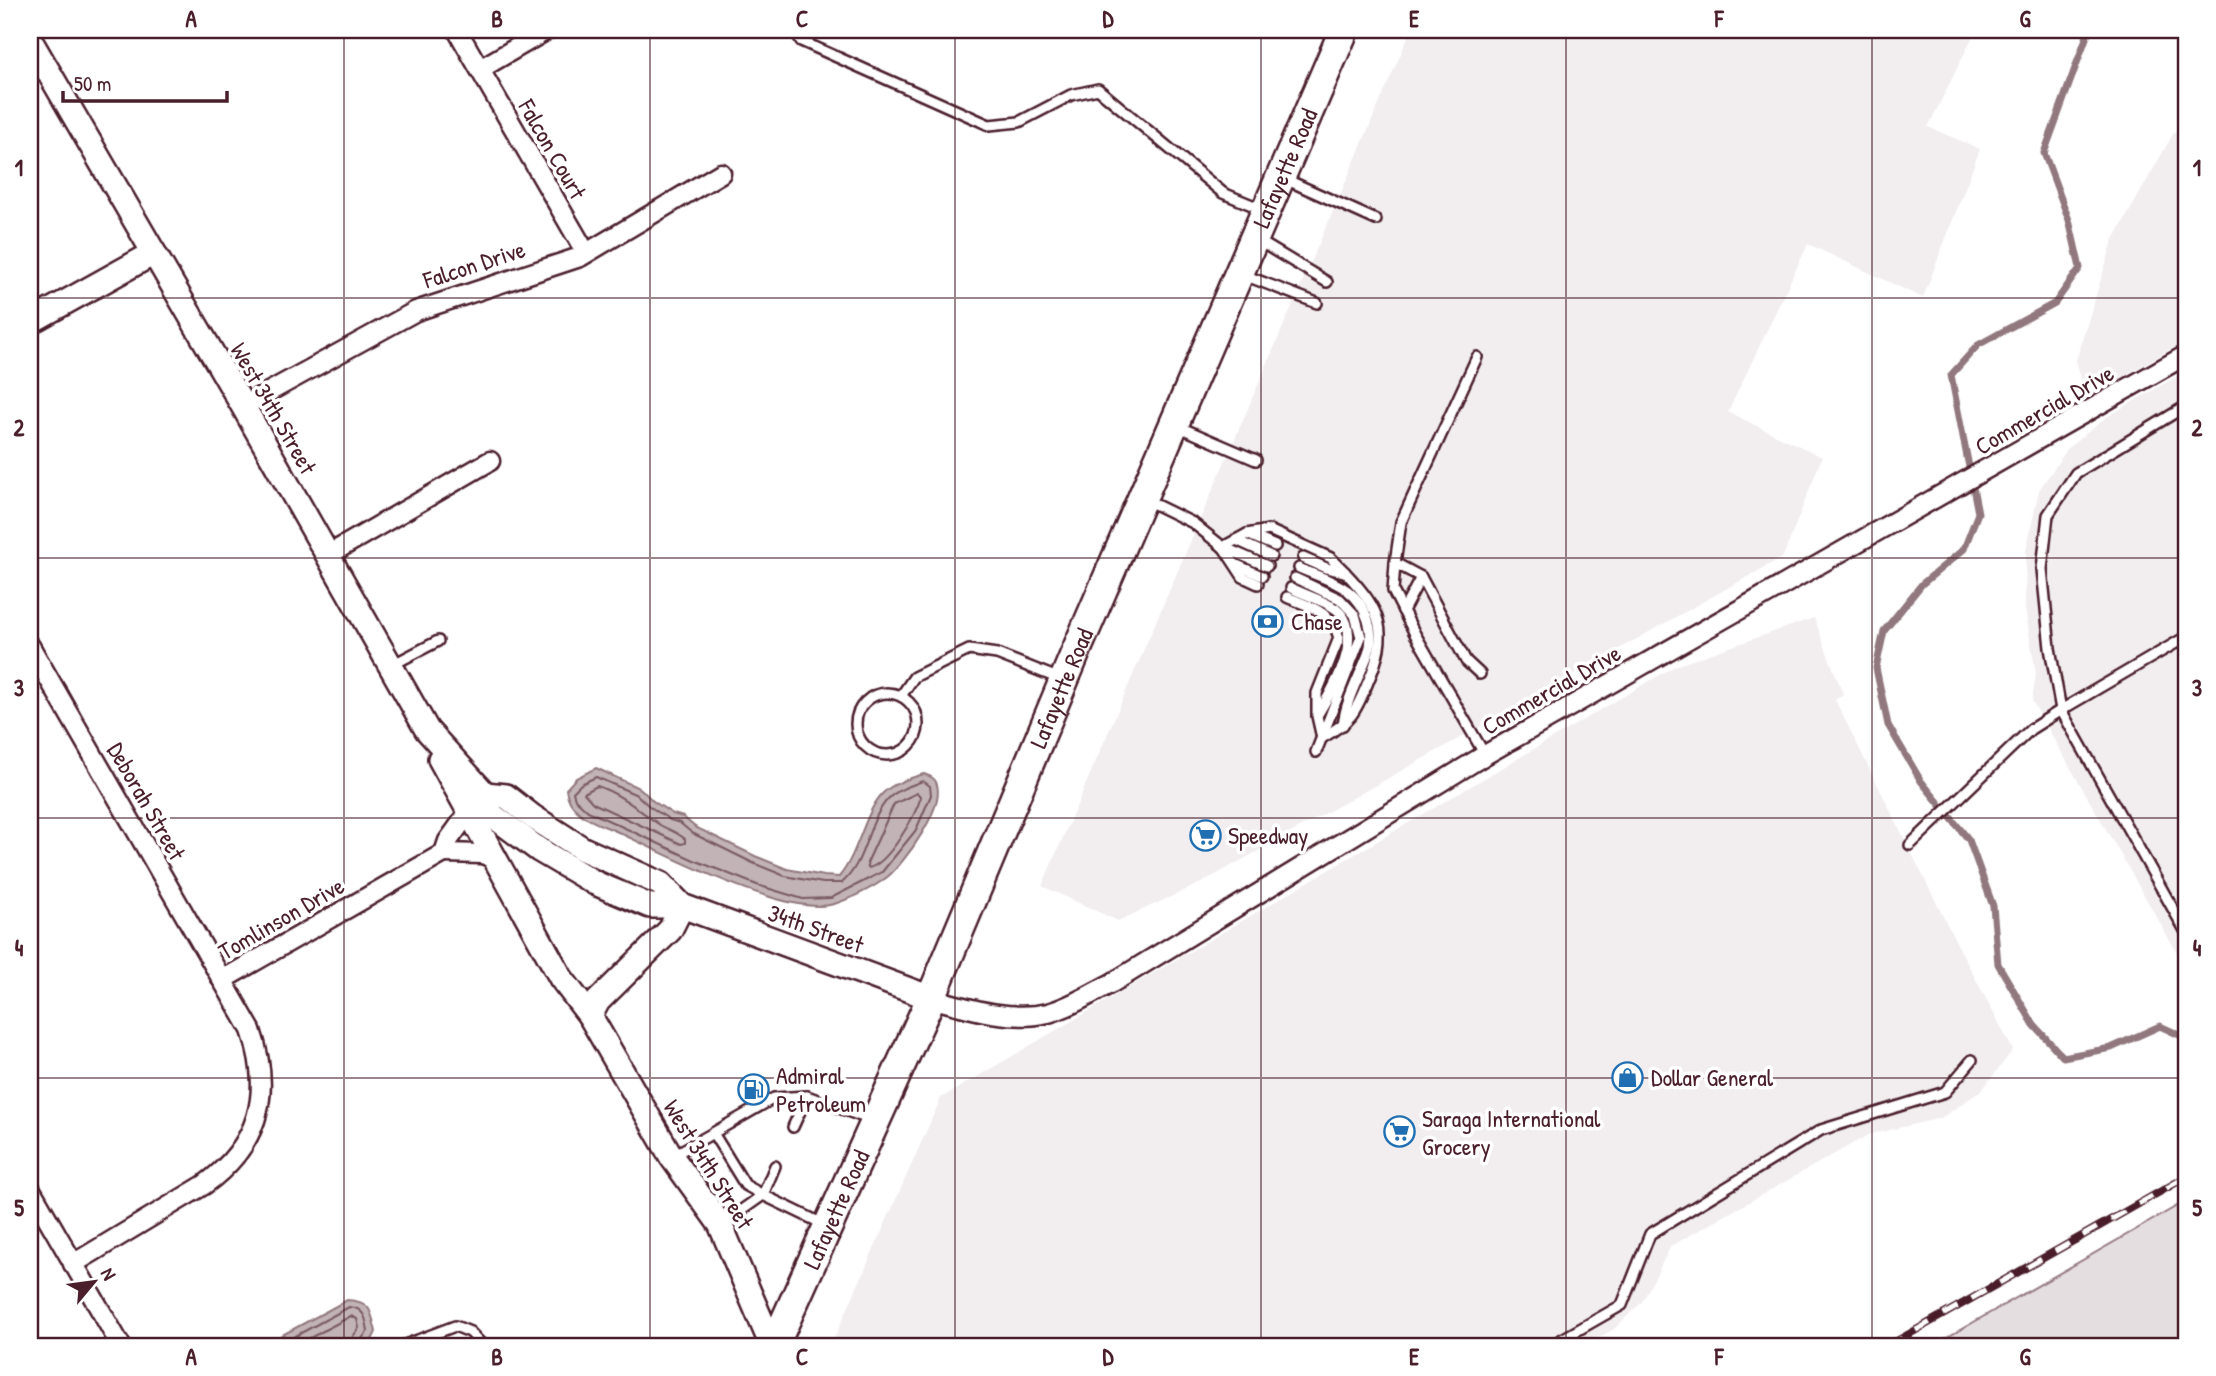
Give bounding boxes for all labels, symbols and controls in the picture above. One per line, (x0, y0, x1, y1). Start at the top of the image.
text: A (185, 3, 197, 34)
text: B (491, 3, 503, 34)
text: C (796, 3, 808, 34)
text: D (1103, 3, 1115, 34)
text: E (1409, 3, 1420, 34)
text: F (1714, 3, 1725, 34)
text: G (2019, 3, 2031, 34)
scale bar (63, 60, 228, 104)
text: 50 m (74, 69, 111, 98)
street label: Falcon Court (511, 92, 595, 205)
street label: Lafayette Road (1245, 103, 1324, 233)
text: 1 (15, 152, 23, 183)
text: 1 (2193, 152, 2201, 183)
street label: Falcon Drive (418, 232, 529, 296)
street label: West 34th Street (223, 336, 325, 480)
street label: Commercial Drive (1969, 356, 2120, 462)
text: 2 (14, 412, 25, 443)
text: 2 (2192, 412, 2203, 443)
bank icon: Chase (1251, 604, 1285, 638)
place label: Chase (1291, 605, 1343, 637)
street label: Lafayette Road (1021, 623, 1100, 753)
street label: Commercial Drive (1476, 636, 1627, 742)
text: 3 (14, 672, 24, 703)
text: 3 (2192, 672, 2202, 703)
street label: Deborah Street (100, 736, 194, 866)
supermarket icon: Speedway (1188, 818, 1222, 852)
place label: Speedway (1228, 819, 1308, 851)
street label: Tomlinson Drive (212, 869, 350, 967)
street label: 34th Street (764, 896, 869, 960)
text: 4 (15, 932, 24, 963)
text: 4 (2193, 932, 2202, 963)
place label: Admiral Petroleum (776, 1059, 866, 1119)
shop icon: Dollar General (1611, 1060, 1645, 1094)
place label: Dollar General (1651, 1061, 1774, 1093)
fuel station icon: Admiral Petroleum (736, 1072, 770, 1106)
street label: West 34th Street (657, 1093, 762, 1235)
place label: Saraga International Grocery (1422, 1102, 1601, 1162)
supermarket icon: Saraga International Grocery (1382, 1115, 1416, 1149)
street label: Lafayette Road (795, 1145, 876, 1274)
text: 5 (14, 1192, 24, 1223)
text: 5 (2192, 1192, 2202, 1223)
north arrow (60, 1246, 130, 1316)
text: N (95, 1263, 123, 1284)
text: A (185, 1341, 197, 1372)
text: B (491, 1341, 503, 1372)
text: C (796, 1341, 808, 1372)
text: D (1103, 1341, 1115, 1372)
text: E (1409, 1341, 1420, 1372)
text: F (1714, 1341, 1725, 1372)
text: G (2019, 1341, 2031, 1372)

